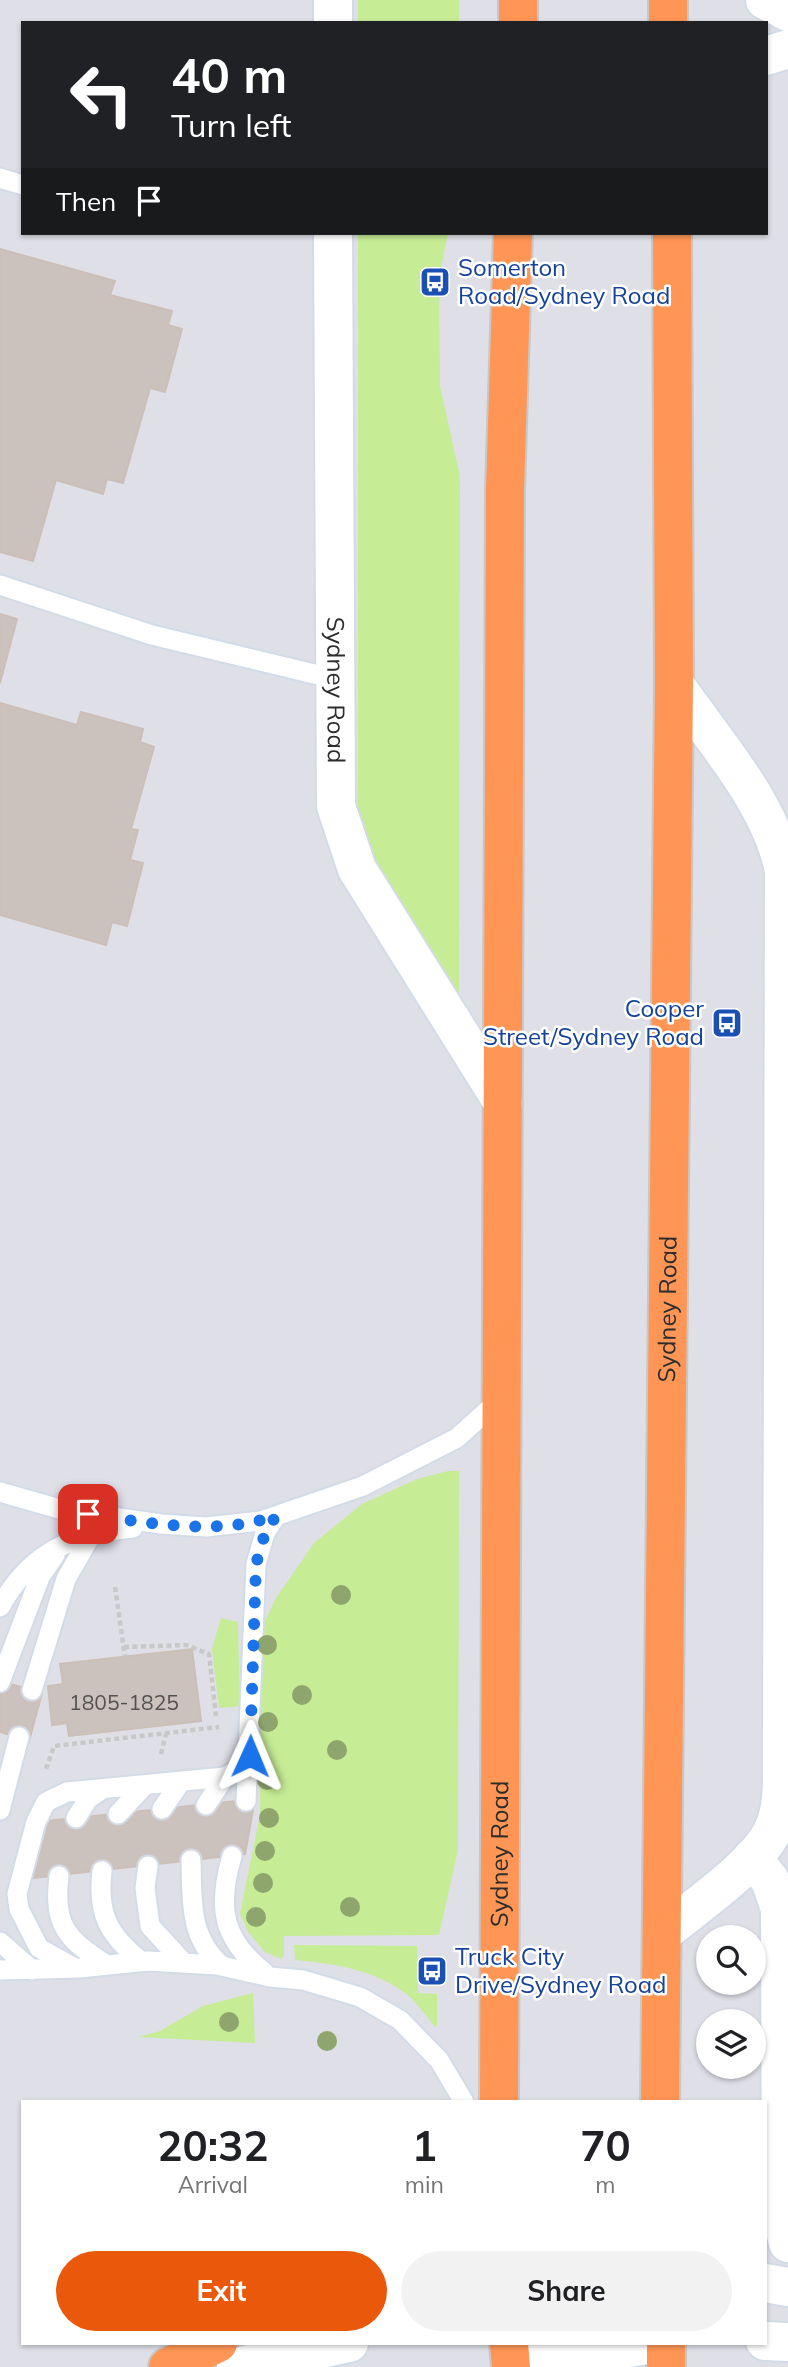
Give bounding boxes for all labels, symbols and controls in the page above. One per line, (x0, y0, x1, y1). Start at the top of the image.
text: 40 m (171, 44, 287, 105)
icon: left (56, 49, 147, 140)
text: Turn left (171, 105, 291, 145)
icon: arrive (130, 182, 168, 220)
text: Then (56, 185, 116, 218)
place label: Somerton Road/Sydney Road (458, 252, 670, 310)
bus stop icon: Somerton Road/Sydney Road (418, 265, 452, 299)
street label: Sydney Road (321, 617, 352, 763)
place label: Cooper Street/Sydney Road (483, 993, 704, 1051)
bus stop icon: Cooper Street/Sydney Road (710, 1006, 744, 1040)
street label: Sydney Road (651, 1236, 683, 1383)
pin (58, 1484, 118, 1544)
icon: arrive (69, 1495, 107, 1533)
house number: 1805-1825 (69, 1689, 179, 1715)
position arrow (213, 1719, 287, 1793)
street label: Sydney Road (484, 1781, 514, 1927)
map controls (696, 1925, 766, 2079)
button: search (696, 1925, 766, 1995)
place label: Truck City Drive/Sydney Road (455, 1941, 667, 1999)
bus stop icon: Truck City Drive/Sydney Road (415, 1954, 449, 1988)
button: layers (696, 2009, 766, 2079)
text: 20:32 (157, 2119, 269, 2172)
text: 1 (412, 2119, 437, 2172)
text: 70 (580, 2119, 631, 2172)
text: Arrival (178, 2170, 248, 2199)
text: min (405, 2170, 444, 2199)
text: m (595, 2170, 616, 2199)
button: Exit (56, 2251, 387, 2331)
button: Share (401, 2251, 732, 2331)

